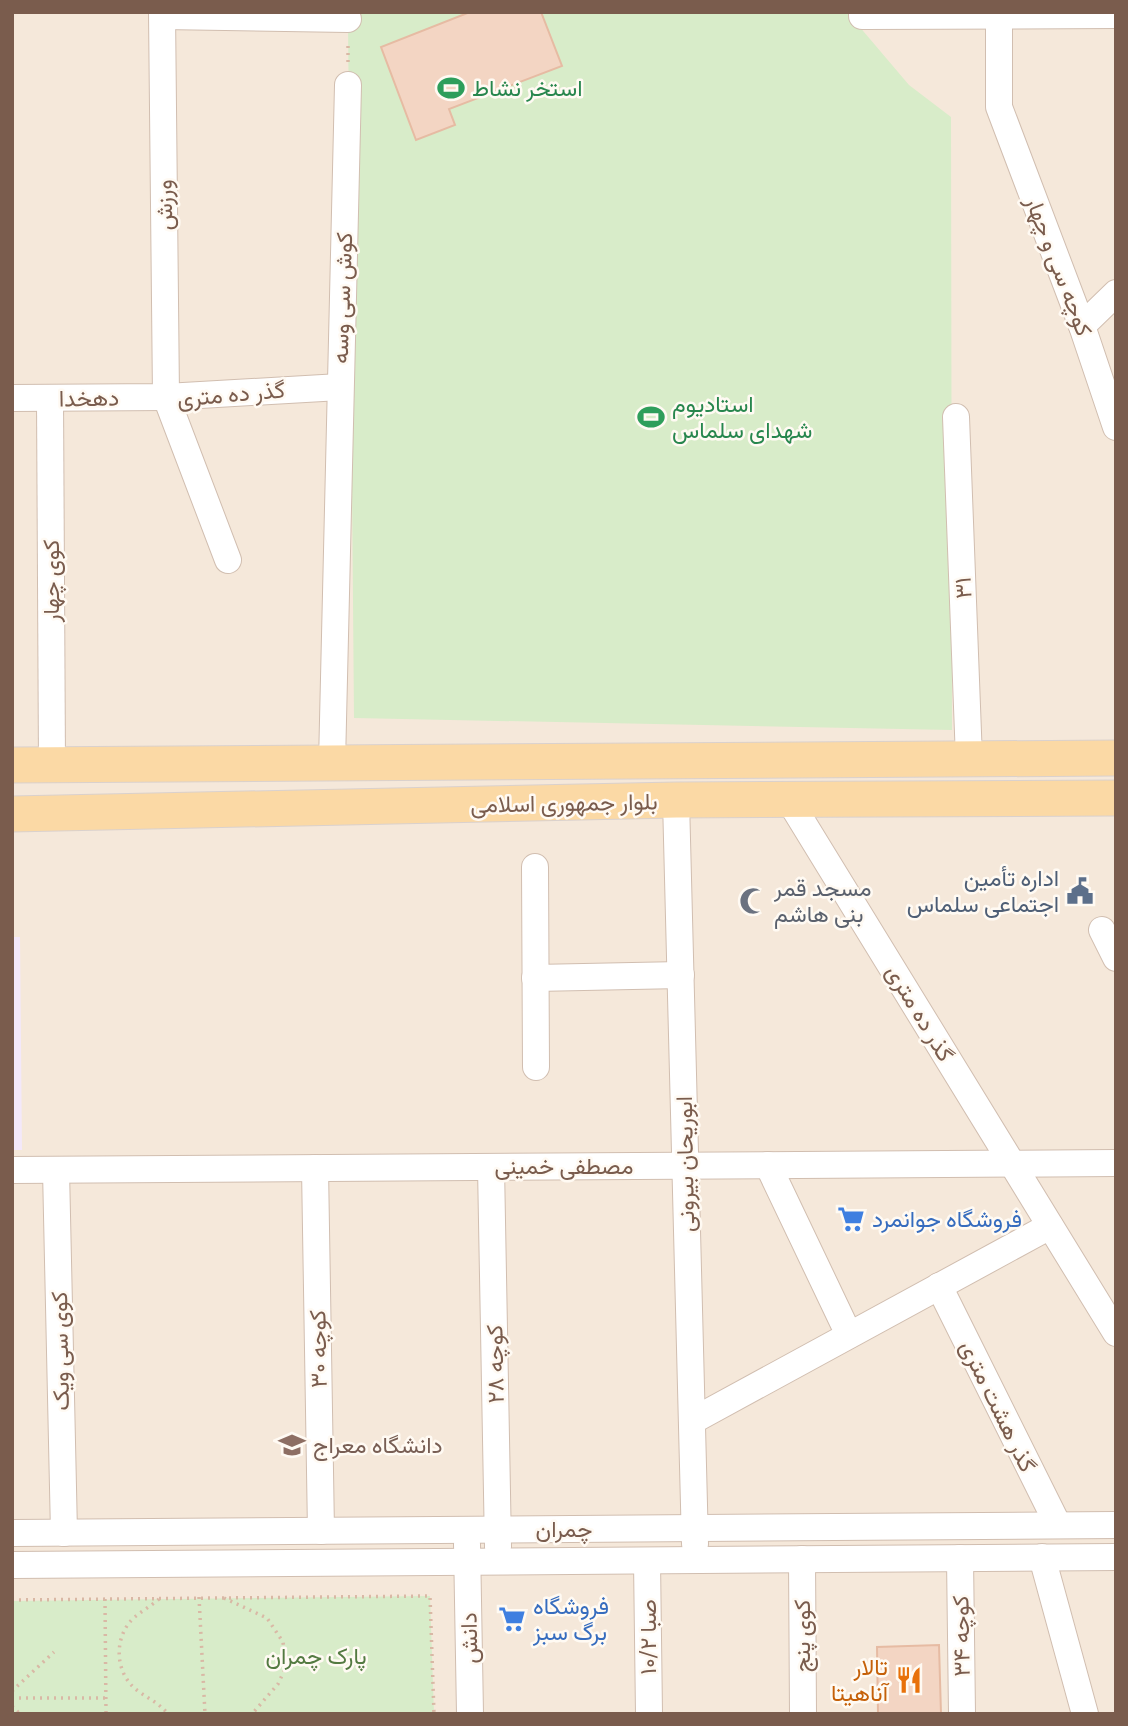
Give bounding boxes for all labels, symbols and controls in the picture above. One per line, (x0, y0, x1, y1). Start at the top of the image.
sports icon: استخر نشاط (436, 73, 466, 103)
place label: استخر نشاط (472, 75, 583, 103)
street label: ورزش (151, 179, 179, 231)
street label: کوچه سی و چهار (1017, 191, 1098, 341)
street label: کوش سی وسه (327, 232, 359, 364)
street label: گذر ده متری (176, 376, 286, 414)
street label: دهخدا (59, 384, 119, 413)
place label: استادیوم شهدای سلماس (672, 391, 813, 445)
sports icon: استادیوم شهدای سلماس (636, 402, 666, 432)
street label: کوی چهار (38, 540, 67, 623)
street label: ۳۱ (950, 577, 977, 599)
street label: بلوار جمهوری اسلامی (470, 788, 658, 820)
place label: اداره تأمین اجتماعی سلماس (907, 865, 1059, 918)
place label: مسجد قمر بنی هاشم (773, 875, 871, 929)
public building icon: اداره تأمین اجتماعی سلماس (1065, 876, 1095, 906)
mosque icon: مسجد قمر بنی هاشم (738, 886, 768, 916)
street label: گذر ده متری (879, 960, 959, 1067)
street label: ابوریحان بیرونی (671, 1096, 701, 1232)
street label: مصطفی خمینی (495, 1153, 633, 1180)
supermarket icon: فروشگاه جوانمرد (836, 1204, 866, 1234)
place label: فروشگاه جوانمرد (872, 1206, 1022, 1234)
street label: کوی سی ویک (46, 1291, 76, 1411)
street label: کوچه ۳۰ (304, 1310, 335, 1388)
street label: کوچه ۲۸ (481, 1324, 512, 1404)
street label: گذر هشت متری (953, 1336, 1041, 1477)
school or university icon: دانشگاه معراج (277, 1430, 307, 1460)
place label: دانشگاه معراج (313, 1432, 443, 1461)
street label: چمران (536, 1516, 592, 1545)
place label: فروشگاه برگ سبز (532, 1593, 609, 1647)
street label: کوچه ۳۴ (947, 1595, 978, 1677)
street label: صبا ۱۰/۲ (635, 1599, 662, 1675)
street label: کوی پنج (789, 1600, 818, 1672)
supermarket icon: فروشگاه برگ سبز (497, 1604, 527, 1634)
street label: دانش (456, 1612, 483, 1664)
park label: پارک چمران (265, 1643, 367, 1672)
place label: تالار آناهیتا (831, 1654, 890, 1707)
restaurant icon: تالار آناهیتا (894, 1665, 924, 1695)

